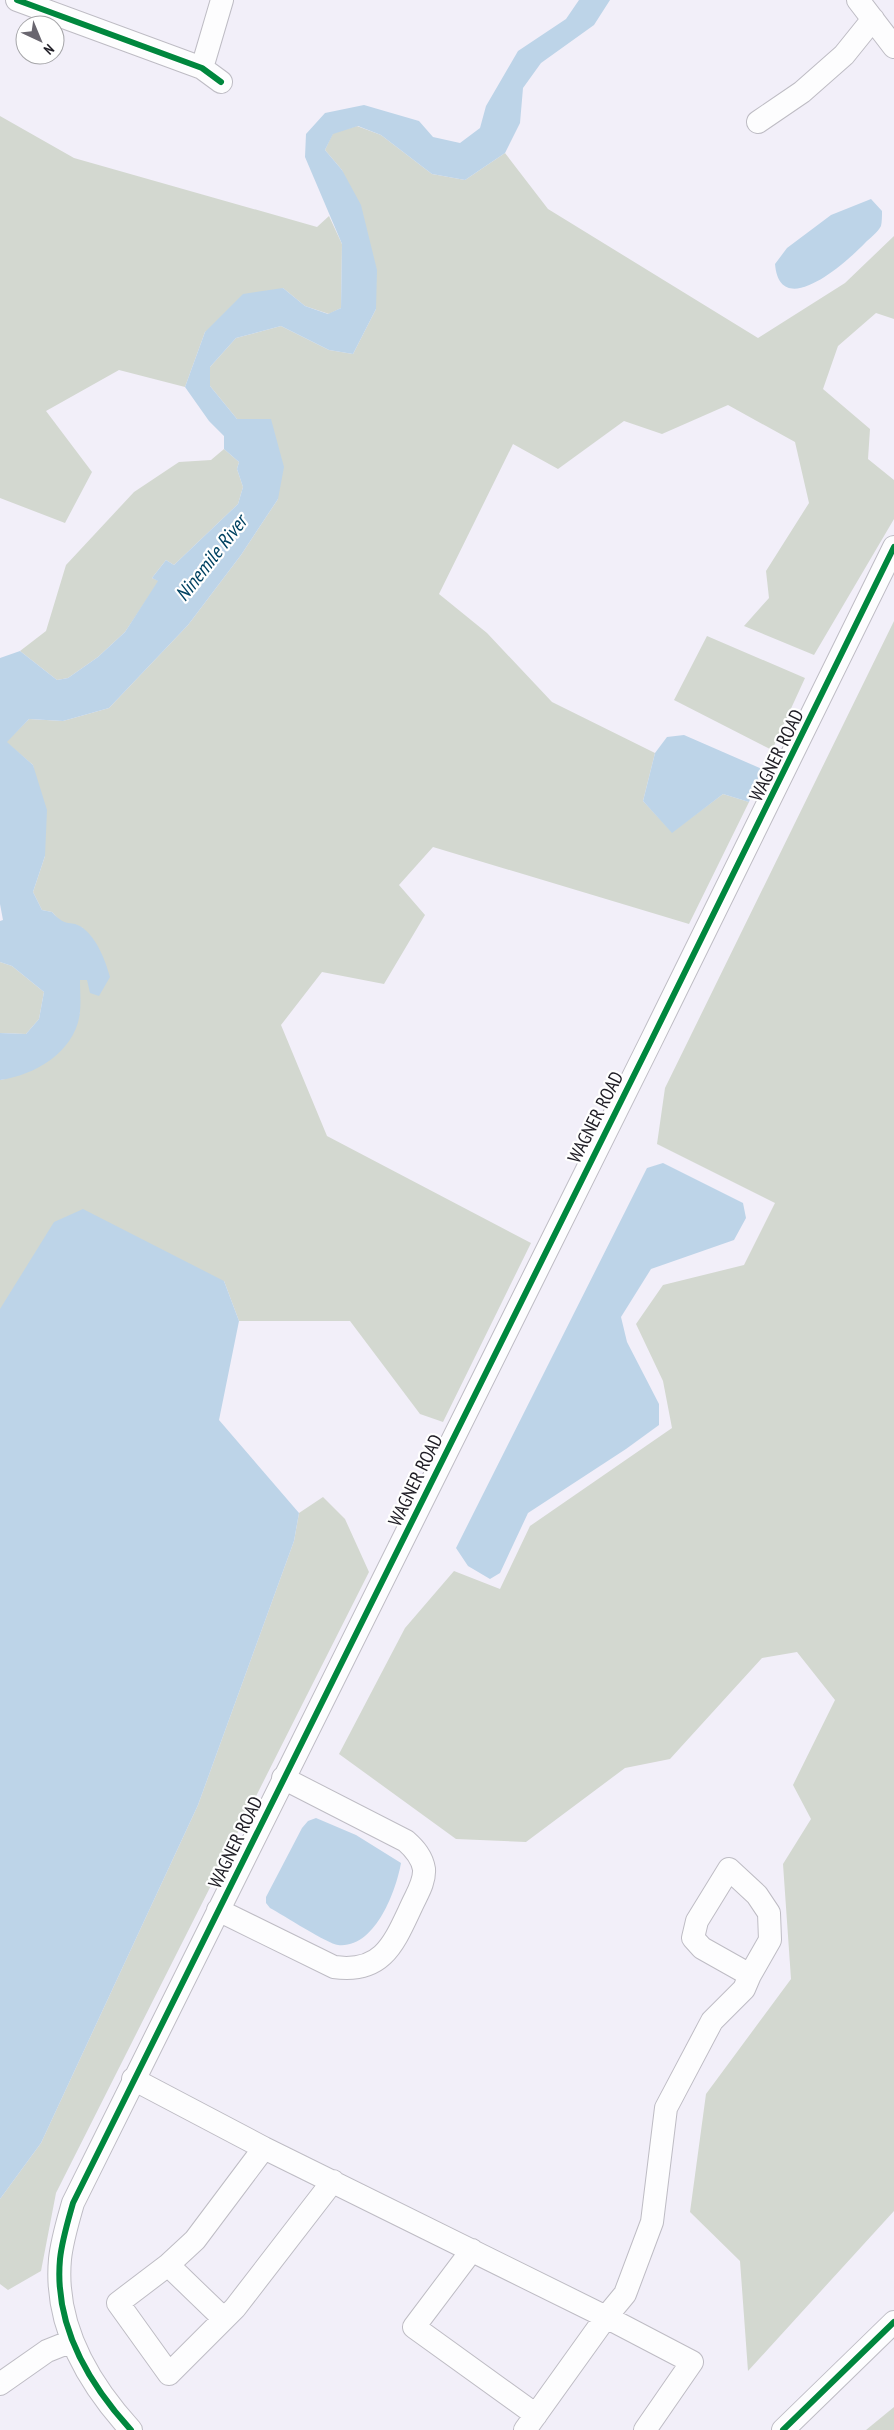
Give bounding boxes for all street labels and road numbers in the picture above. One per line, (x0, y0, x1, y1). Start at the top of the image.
street label: WAGNER ROAD (743, 705, 809, 805)
street label: WAGNER ROAD (562, 1067, 628, 1167)
street label: WAGNER ROAD (382, 1430, 448, 1530)
street label: WAGNER ROAD (202, 1792, 268, 1892)

